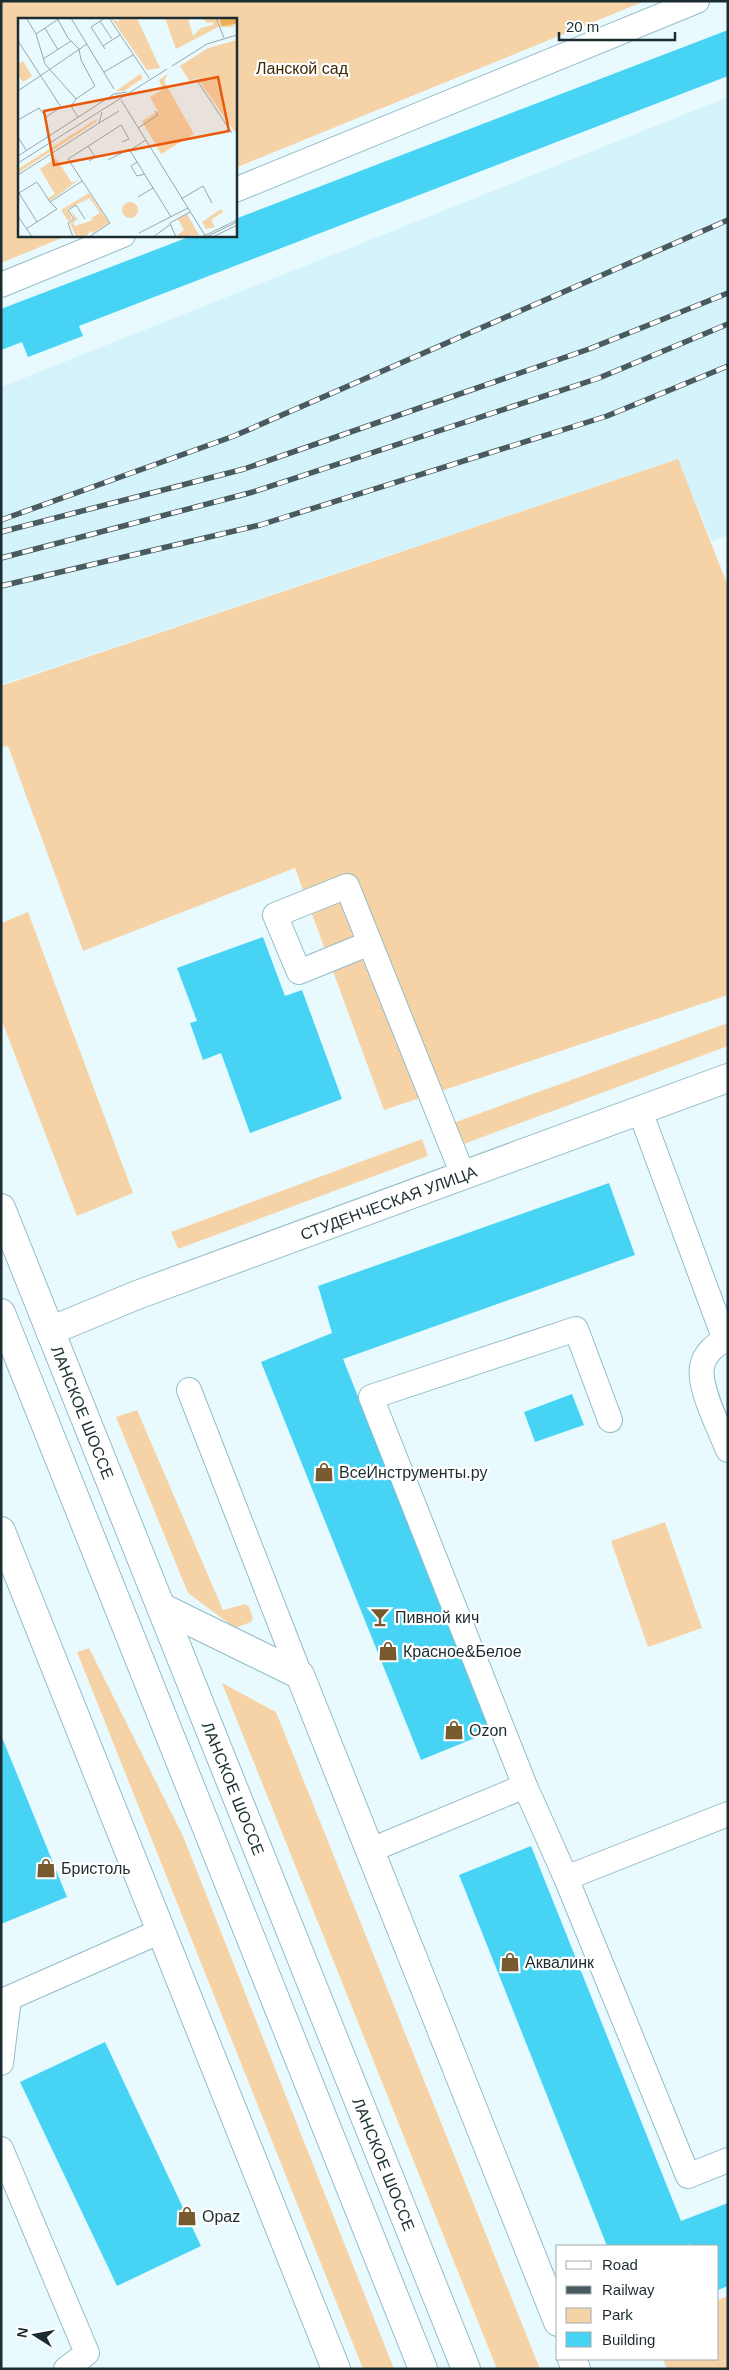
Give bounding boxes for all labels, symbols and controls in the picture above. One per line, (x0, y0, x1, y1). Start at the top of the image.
scale bar (559, 10, 675, 42)
inset map (18, 18, 236, 236)
text: 20 m (566, 18, 599, 35)
park label: Ланской сад (256, 60, 349, 77)
street label: СТУДЕНЧЕСКАЯ УЛИЦА (298, 1163, 479, 1243)
street label: ЛАНСКОЕ ШОССЕ (48, 1343, 117, 1481)
shop icon: ВсеИнструменты.ру (313, 1461, 335, 1483)
place label: ВсеИнструменты.ру (339, 1464, 488, 1481)
bar icon: Пивной кич (369, 1606, 391, 1628)
place label: Пивной кич (395, 1609, 479, 1626)
shop icon: Красное&Белое (377, 1640, 399, 1662)
place label: Красное&Белое (403, 1643, 522, 1660)
street label: ЛАНСКОЕ ШОССЕ (199, 1719, 267, 1857)
shop icon: Ozon (443, 1719, 465, 1741)
place label: Ozon (469, 1722, 507, 1739)
shop icon: Бристоль (35, 1857, 57, 1879)
place label: Бристоль (61, 1860, 131, 1877)
shop icon: Аквалинк (499, 1951, 521, 1973)
place label: Аквалинк (525, 1954, 595, 1971)
street label: ЛАНСКОЕ ШОССЕ (349, 2095, 418, 2233)
shop icon: Opaz (176, 2205, 198, 2227)
place label: Opaz (202, 2208, 240, 2225)
legend (556, 2245, 719, 2360)
text: Road (602, 2256, 638, 2273)
text: Railway (602, 2281, 655, 2298)
text: Park (602, 2306, 633, 2323)
north arrow (10, 2310, 60, 2360)
text: N (13, 2326, 31, 2339)
text: Building (602, 2331, 655, 2348)

